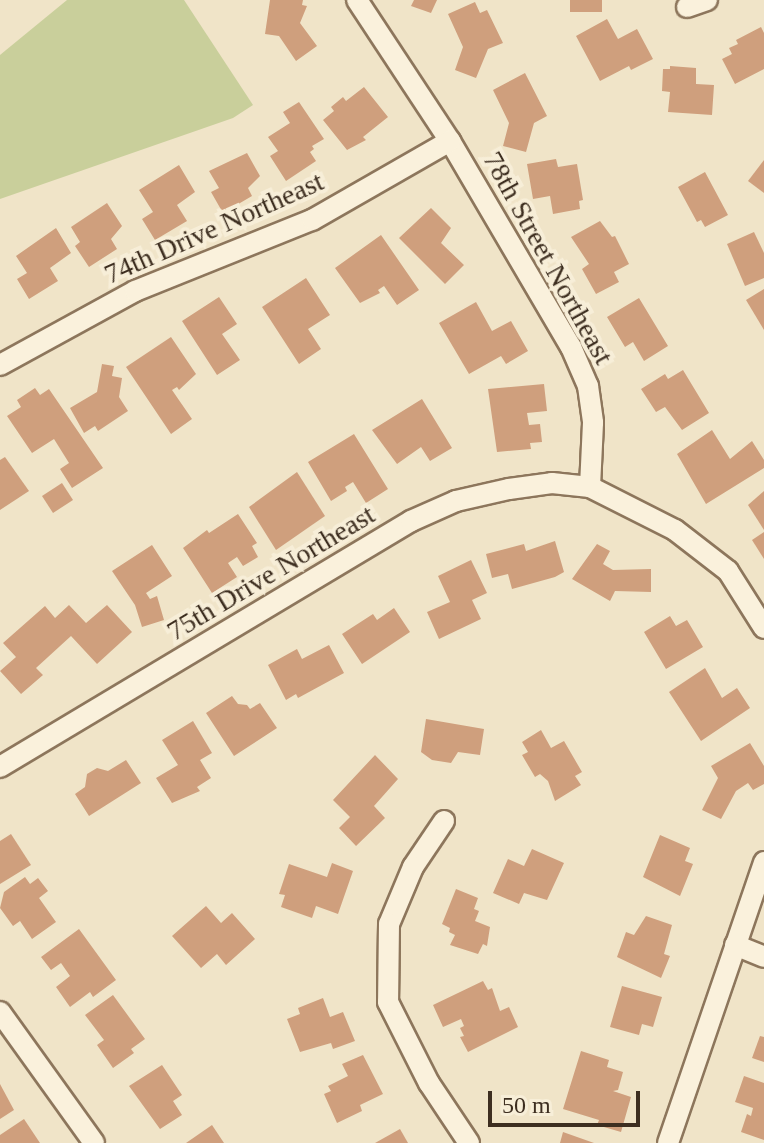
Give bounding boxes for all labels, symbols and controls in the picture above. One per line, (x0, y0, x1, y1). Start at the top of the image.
street label: 78th Street Northeast (476, 146, 620, 370)
street label: 74th Drive Northeast (99, 165, 329, 291)
street label: 75th Drive Northeast (161, 498, 381, 648)
scale bar (492, 1075, 644, 1125)
text: 50 m (502, 1092, 551, 1118)

